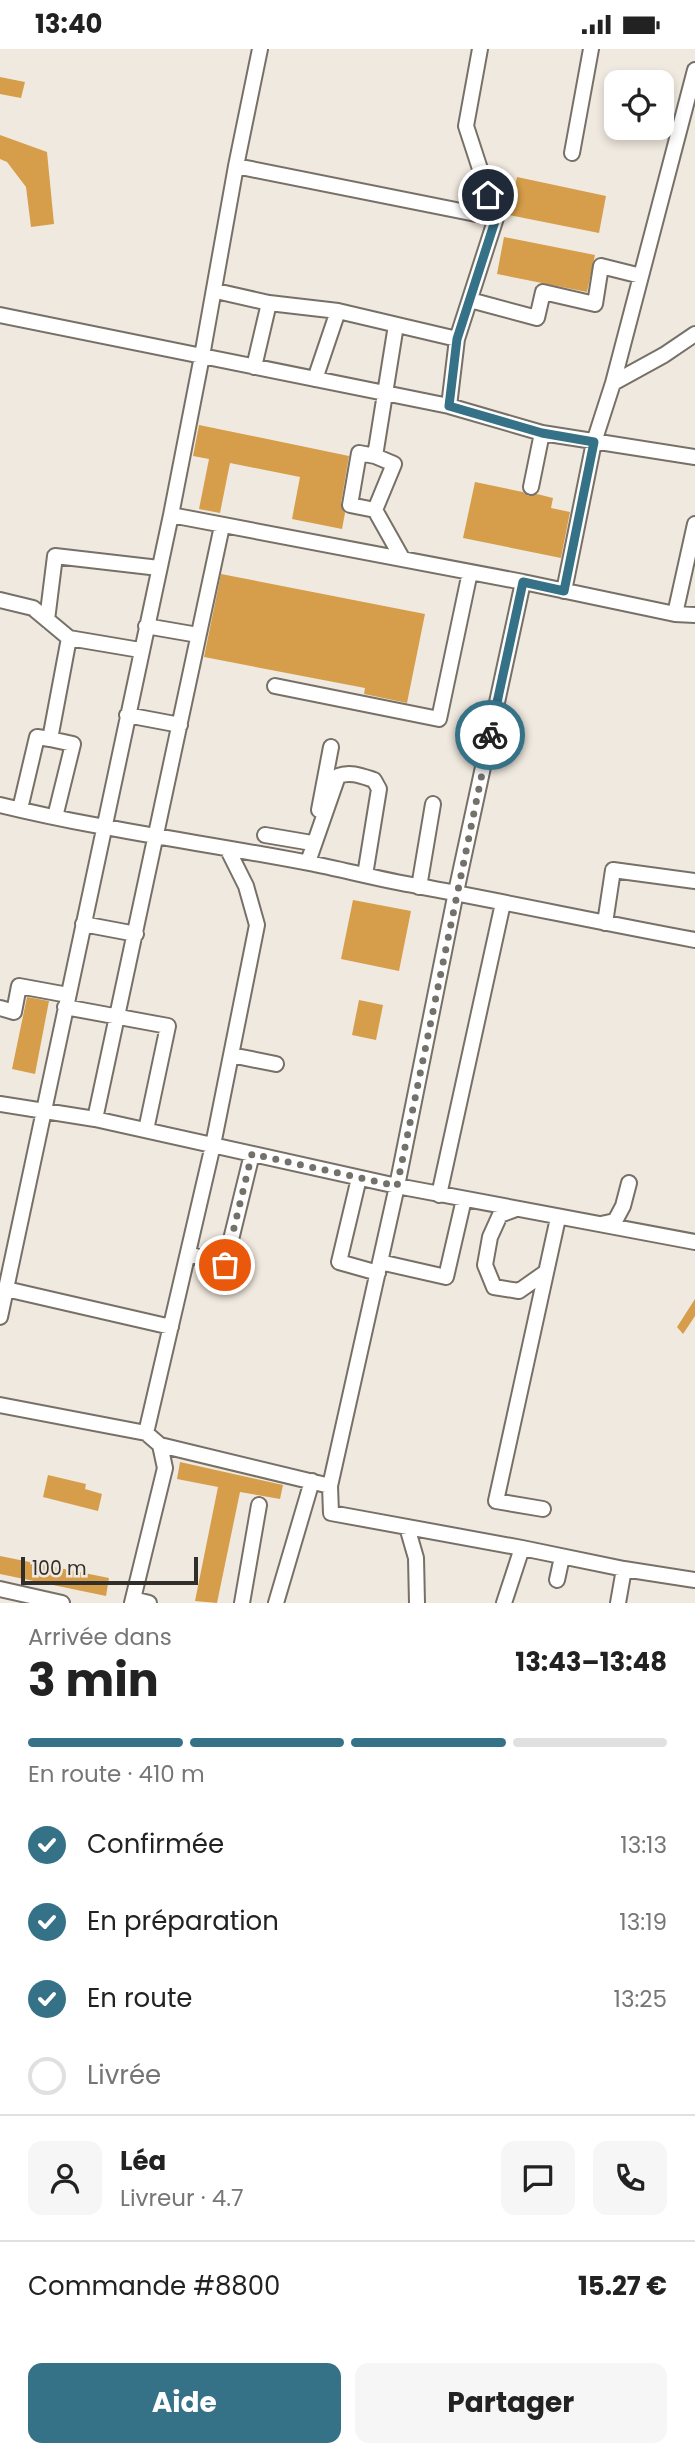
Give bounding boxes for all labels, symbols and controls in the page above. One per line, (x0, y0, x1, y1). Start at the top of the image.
text: 13:40 (35, 6, 102, 42)
map controls (604, 70, 674, 140)
button: locate (604, 70, 674, 140)
pin (458, 165, 518, 225)
icon: home (469, 176, 507, 214)
courier (455, 700, 525, 770)
icon: bike (471, 716, 509, 754)
pin (195, 1235, 255, 1295)
icon: bag (206, 1246, 244, 1284)
scale bar (21, 1554, 198, 1586)
text: 100 m (32, 1555, 87, 1582)
text: Arrivée dans (28, 1621, 172, 1653)
text: 13:43–13:48 (515, 1644, 667, 1680)
text: 3 min (28, 1648, 159, 1712)
text: En route · 410 m (28, 1758, 205, 1790)
icon: check (28, 1826, 66, 1864)
text: Confirmée (87, 1826, 224, 1862)
text: 13:13 (620, 1829, 667, 1861)
icon: check (28, 1903, 66, 1941)
text: En préparation (87, 1903, 279, 1939)
text: 13:19 (619, 1906, 667, 1938)
icon: check (28, 1980, 66, 2018)
text: En route (87, 1980, 192, 2016)
text: 13:25 (614, 1983, 667, 2015)
text: Livrée (87, 2057, 161, 2093)
button: person (28, 2141, 102, 2215)
button: chat (501, 2141, 575, 2215)
button: phone (593, 2141, 667, 2215)
text: Léa (120, 2143, 166, 2179)
text: Livreur · 4.7 (120, 2182, 244, 2214)
text: Commande #8800 (28, 2268, 280, 2304)
text: 15.27 € (578, 2268, 667, 2304)
button: Aide (28, 2363, 341, 2443)
button: Partager (355, 2363, 667, 2443)

